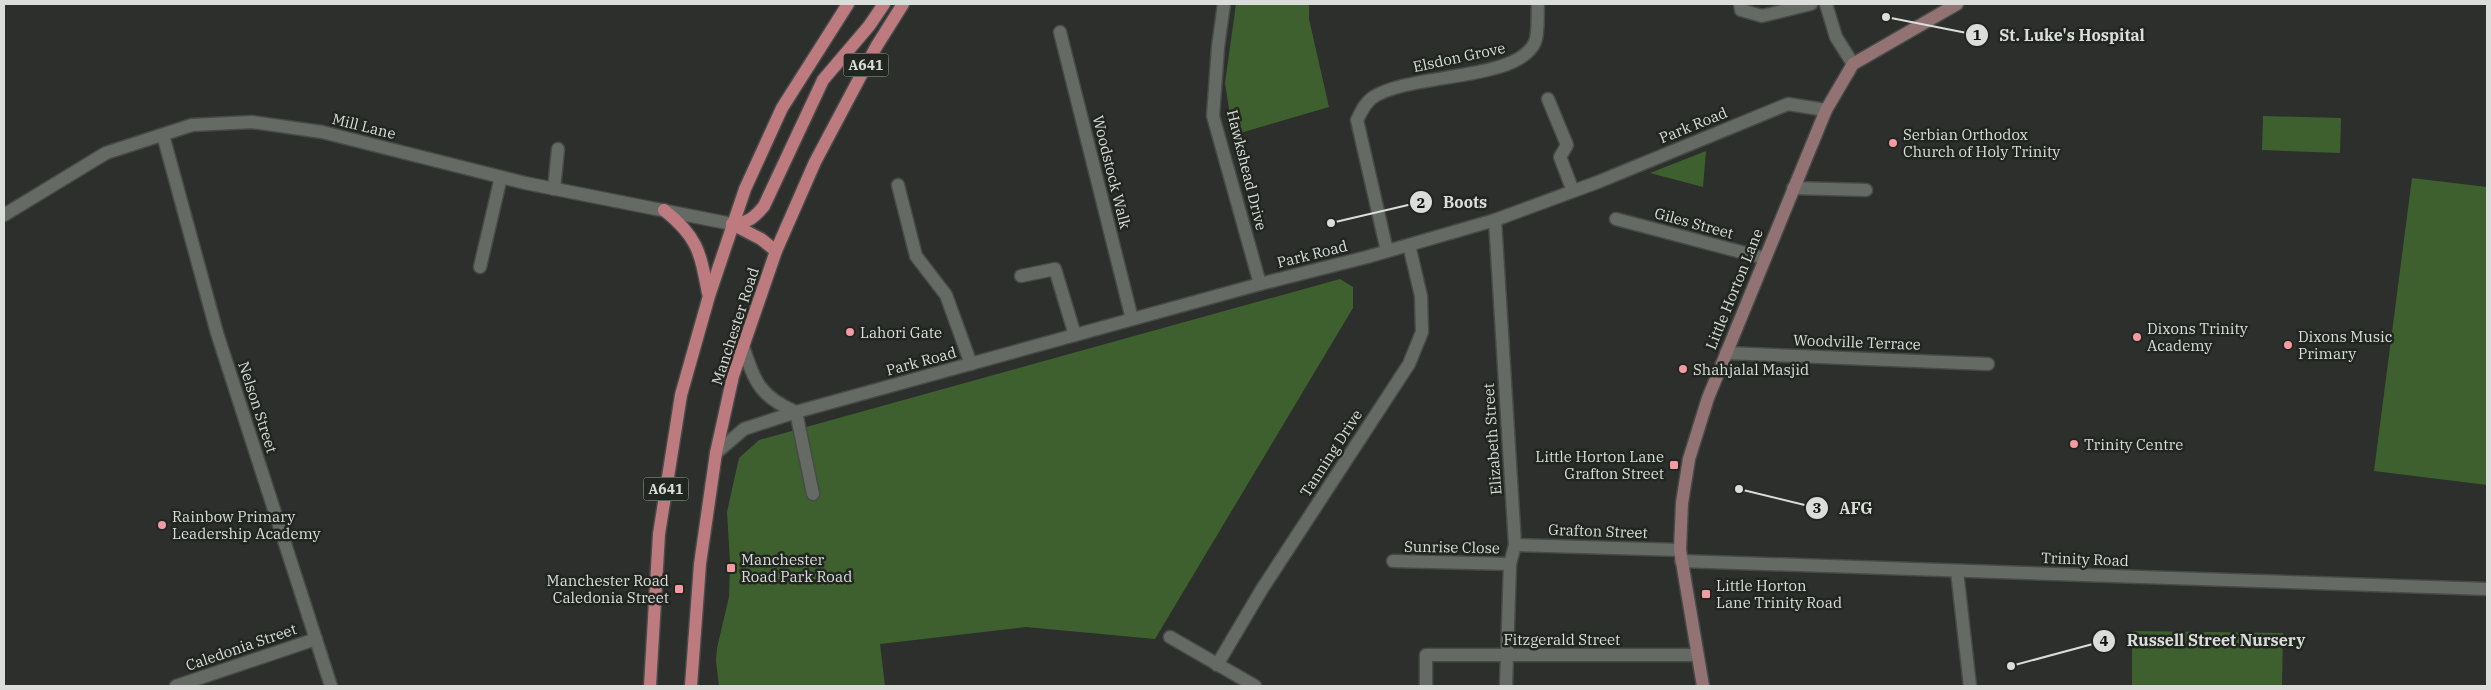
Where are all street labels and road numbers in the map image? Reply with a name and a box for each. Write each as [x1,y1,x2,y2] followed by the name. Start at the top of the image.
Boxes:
[1411,38,1507,76] street label: Elsdon Grove
[844,54,888,76] road number: A641
[1656,103,1730,147] street label: Park Road
[1223,108,1271,232] street label: Hawkshead Drive
[330,109,398,143] street label: Mill Lane
[1089,113,1135,231] street label: Woodstock Walk
[1652,203,1736,243] street label: Giles Street
[1701,226,1767,352] street label: Little Horton Lane
[1275,236,1349,272] street label: Park Road
[707,265,763,387] street label: Manchester Road
[1793,330,1921,354] street label: Woodville Terrace
[884,343,958,379] street label: Park Road
[234,359,282,455] street label: Nelson Street
[1479,383,1505,495] street label: Elizabeth Street
[1296,406,1366,500] street label: Tanning Drive
[644,478,688,500] road number: A641
[1548,520,1648,542] street label: Grafton Street
[1404,537,1500,557] street label: Sunrise Close
[2041,548,2129,570] street label: Trinity Road
[183,619,299,675] street label: Caledonia Street
[1504,630,1620,649] street label: Fitzgerald Street

